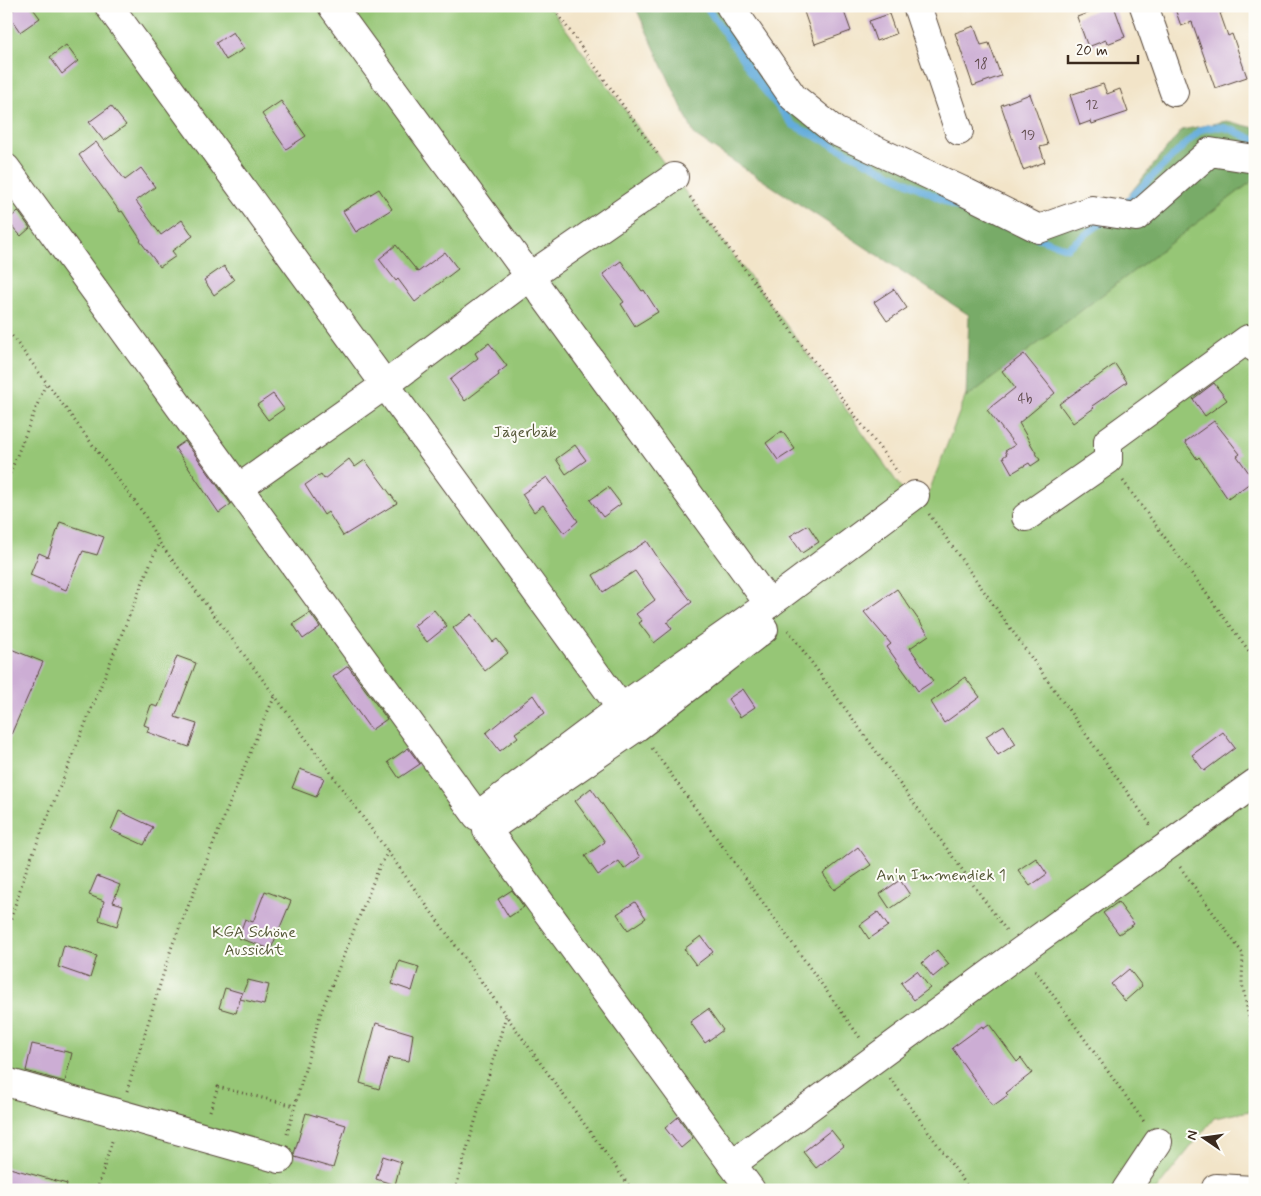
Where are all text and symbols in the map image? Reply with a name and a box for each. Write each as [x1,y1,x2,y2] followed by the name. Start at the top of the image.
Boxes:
[1068,32,1138,64] scale bar
[1076,41,1108,61] text: 20 m
[974,55,988,73] house number: 18
[1085,96,1099,114] house number: 12
[1021,126,1035,144] house number: 19
[1017,390,1033,408] house number: 4b
[493,422,557,443] park label: Jägerbäk
[876,865,1006,886] park label: An'n Immendiek 1
[212,922,296,961] park label: KGA Schöne Aussicht
[1178,1114,1228,1164] north arrow
[1182,1129,1202,1142] text: N

